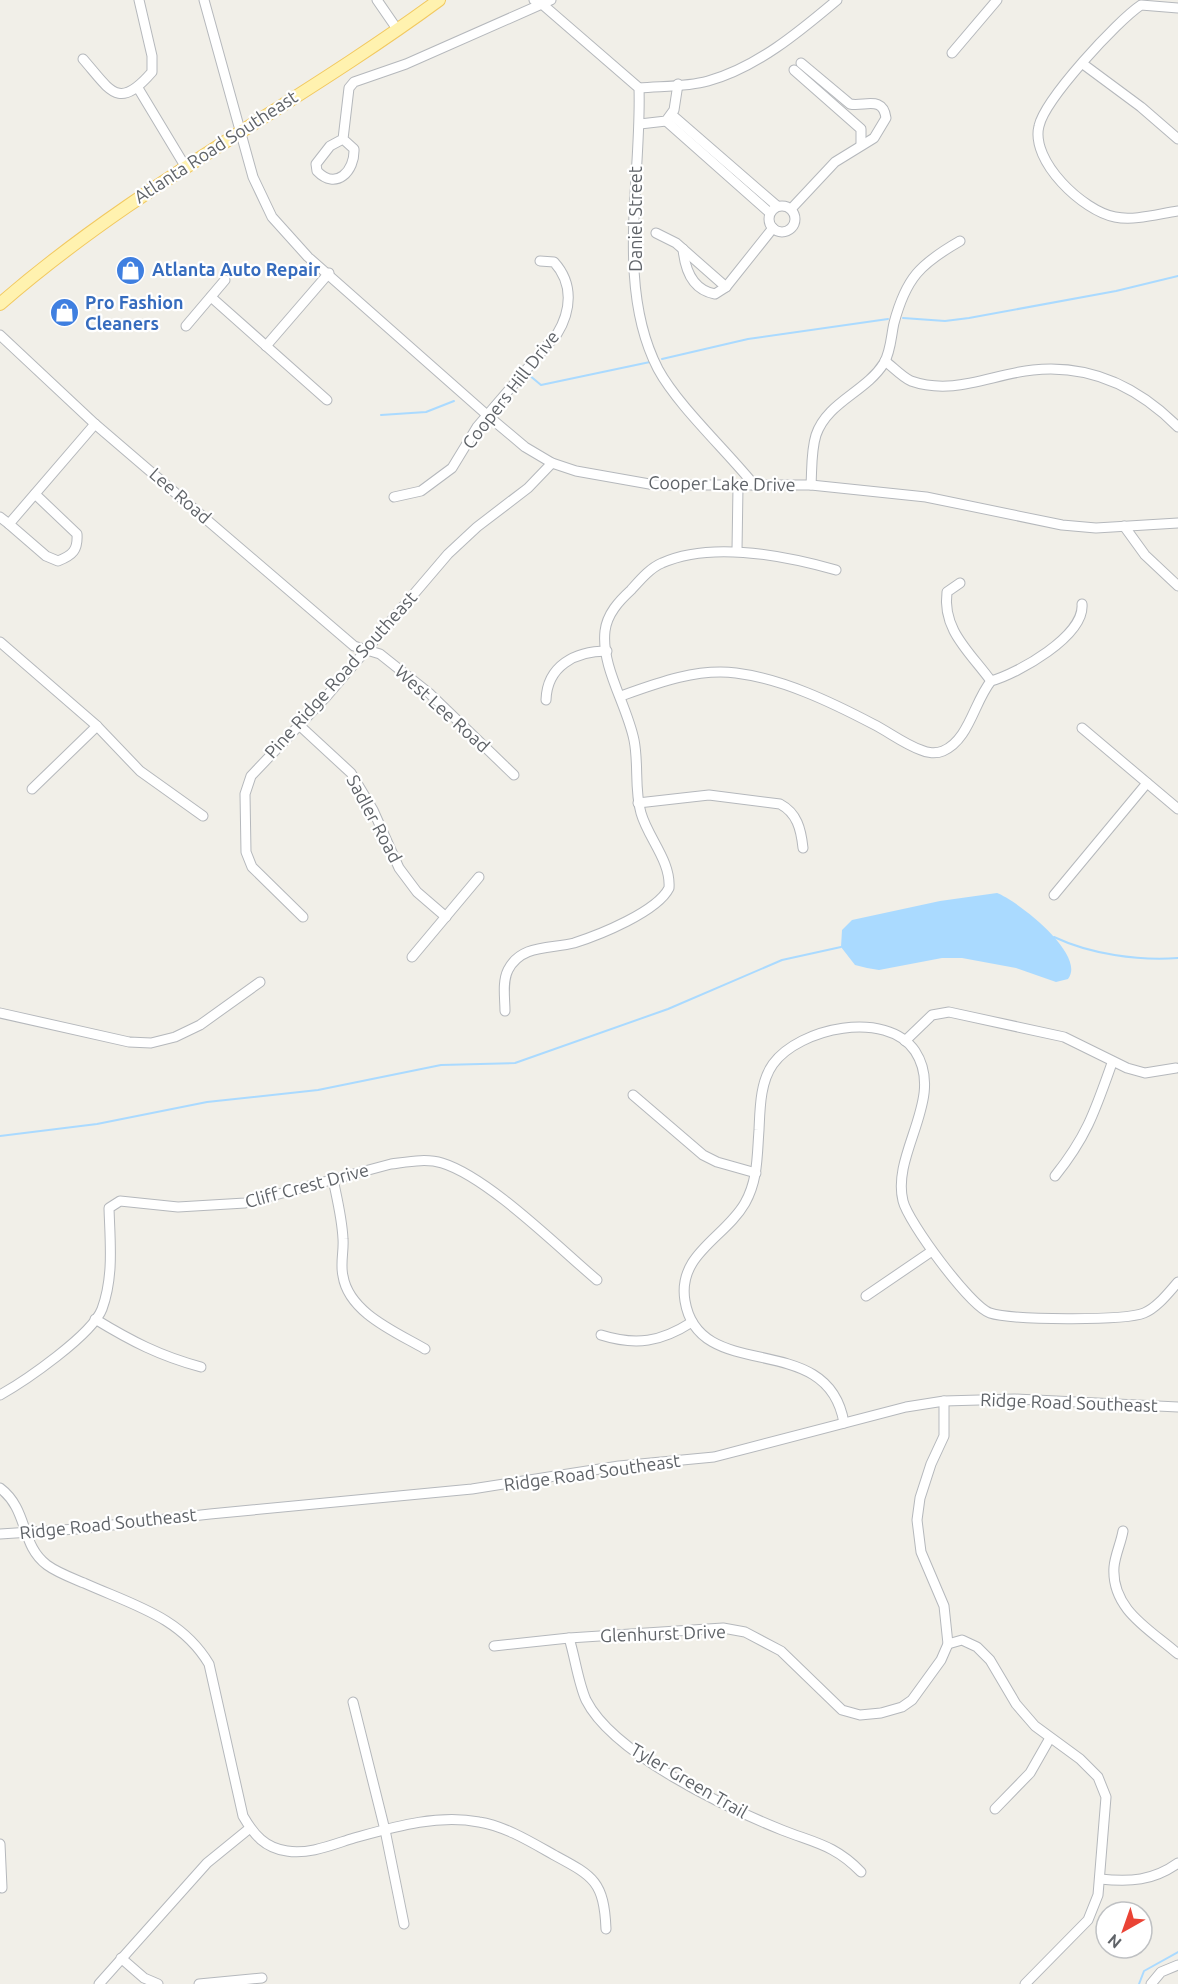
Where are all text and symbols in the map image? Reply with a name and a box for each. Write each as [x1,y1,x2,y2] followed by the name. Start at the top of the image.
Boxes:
[130,86,301,206] street label: Atlanta Road Southeast
[625,166,645,272] street label: Daniel Street
[115,254,147,286] shop icon: Atlanta Auto Repair
[152,259,321,279] place label: Atlanta Auto Repair
[85,292,184,333] place label: Pro Fashion Cleaners
[48,297,80,329] shop icon: Pro Fashion Cleaners
[458,326,563,452] street label: Coopers Hill Drive
[146,463,215,527] street label: Lee Road
[648,472,796,494] street label: Cooper Lake Drive
[260,587,420,762] street label: Pine Ridge Road Southeast
[391,661,494,756] street label: West Lee Road
[343,771,406,866] street label: Sadler Road
[243,1159,371,1211] street label: Cliff Crest Drive
[980,1389,1158,1415] street label: Ridge Road Southeast
[502,1450,681,1494] street label: Ridge Road Southeast
[18,1504,197,1542] street label: Ridge Road Southeast
[600,1621,726,1645] street label: Glenhurst Drive
[628,1739,752,1822] street label: Tyler Green Trail
[1094,1900,1154,1960] north arrow
[1104,1931,1125,1952] text: N

